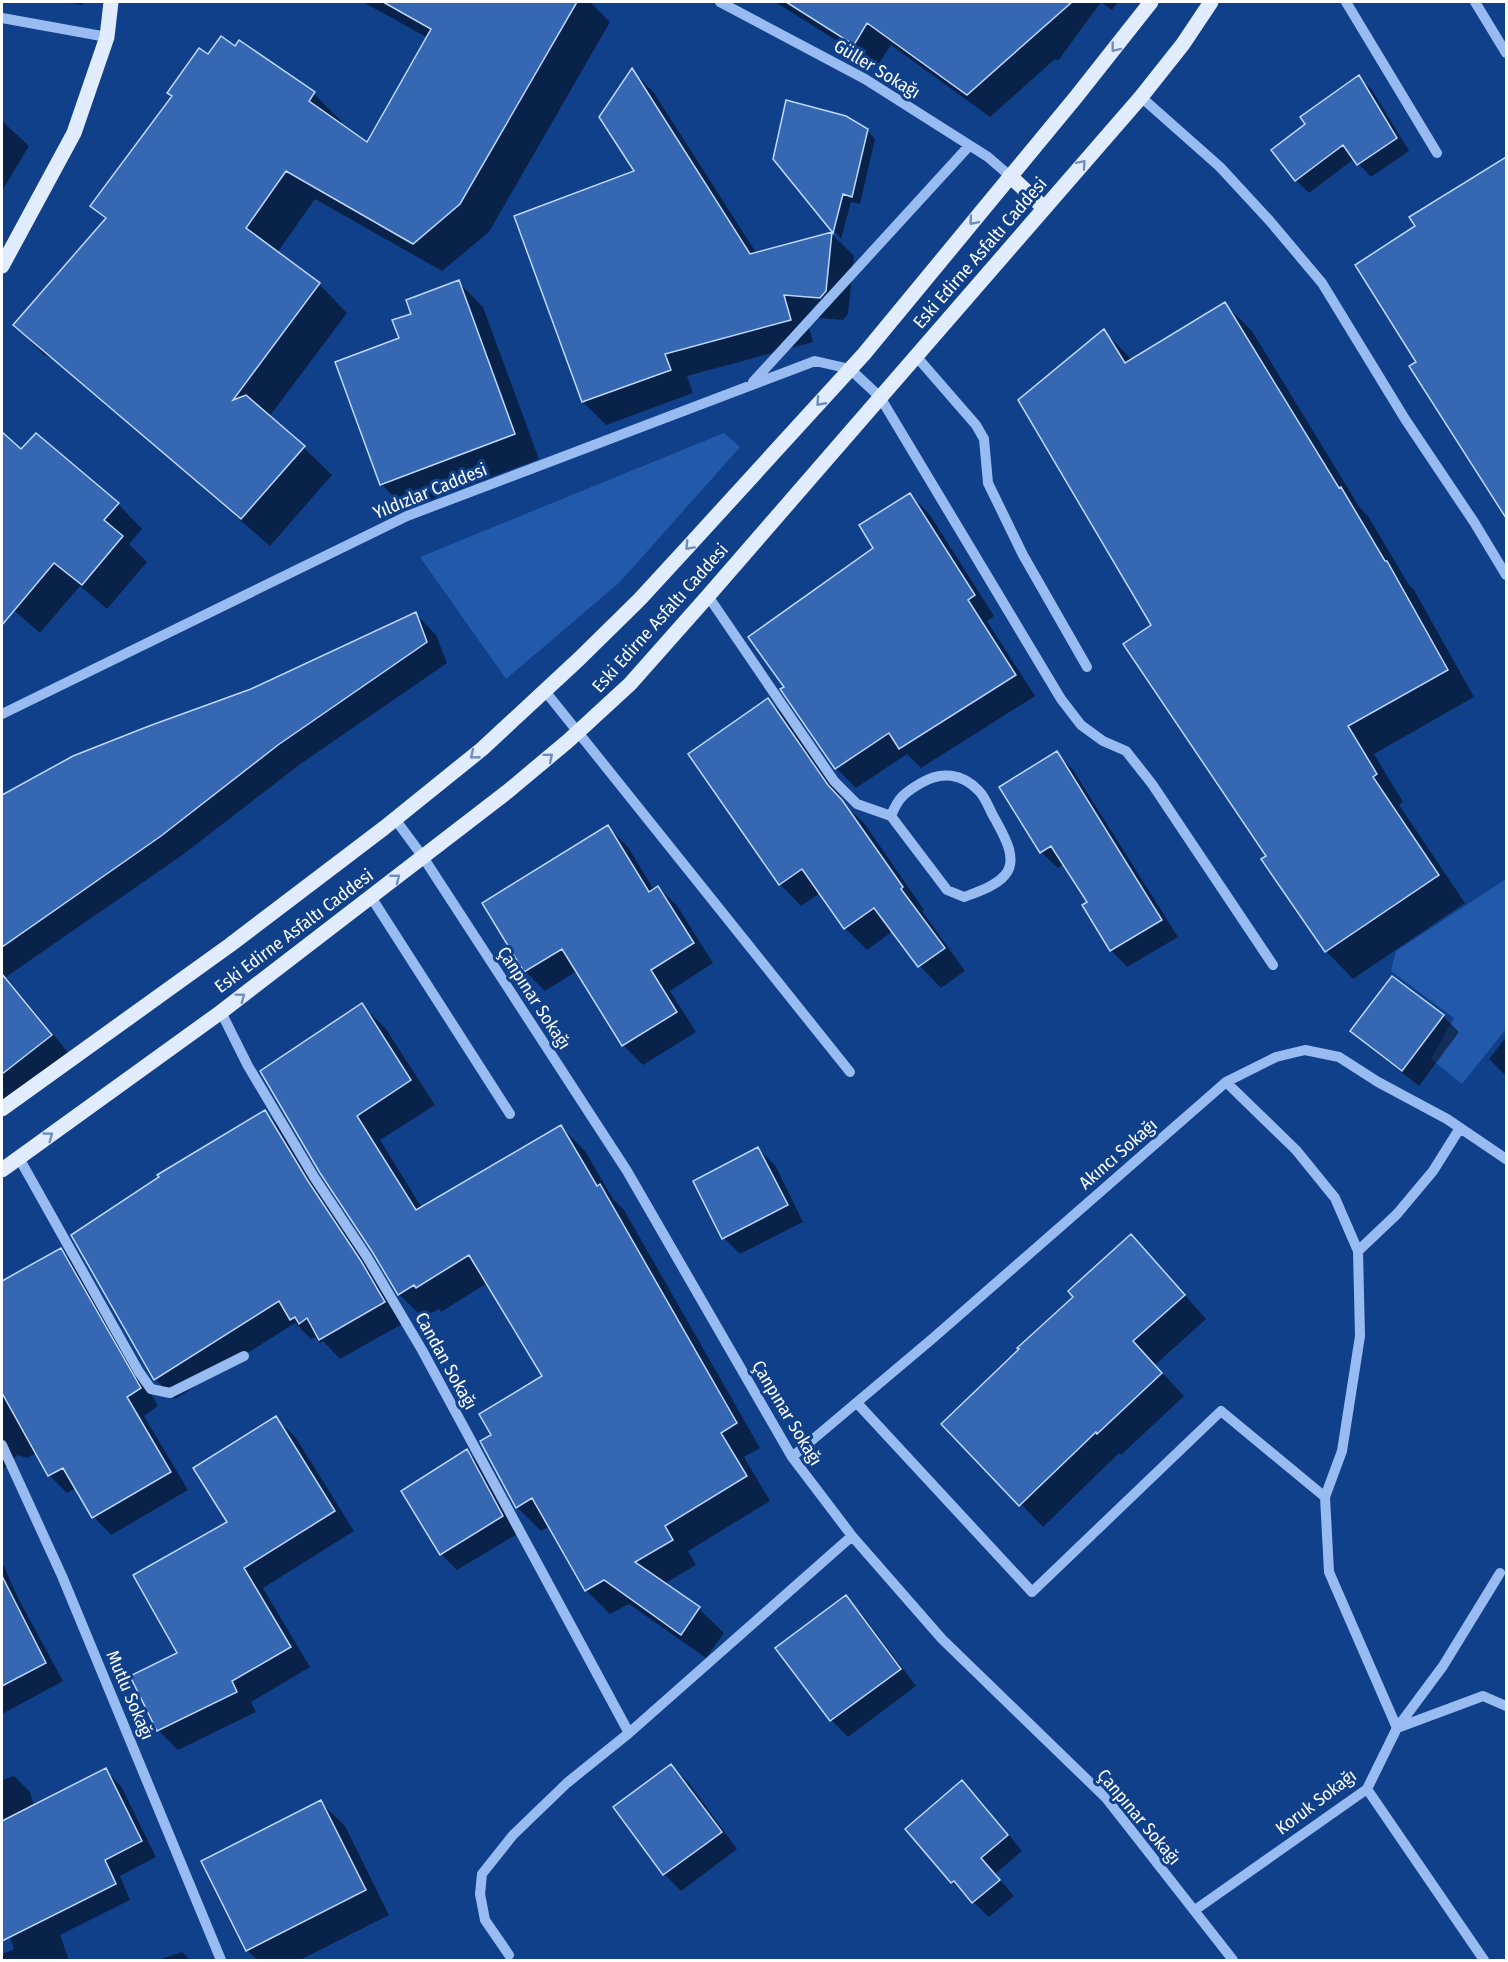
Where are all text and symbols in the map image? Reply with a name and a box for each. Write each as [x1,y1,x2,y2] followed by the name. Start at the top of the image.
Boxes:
[830,35,924,103] street label: Güller Sokağı
[1112,41,1123,52] one-way arrow
[1075,160,1086,171] one-way arrow
[908,173,1052,333] street label: Eski Edirne Asfaltı Caddesi
[969,214,980,225] one-way arrow
[816,395,827,406] one-way arrow
[370,458,490,524] street label: Yıldızlar Caddesi
[587,539,733,697] street label: Eski Edirne Asfaltı Caddesi
[685,540,696,550] one-way arrow
[470,748,481,759] one-way arrow
[542,754,553,765] one-way arrow
[210,864,378,998] street label: Eski Edirne Asfaltı Caddesi
[389,875,400,886] one-way arrow
[493,942,575,1054] street label: Çanpınar Sokağı
[234,993,245,1004] one-way arrow
[1074,1114,1162,1194] street label: Akıncı Sokağı
[43,1132,54,1143] one-way arrow
[410,1309,482,1413] street label: Candan Sokağı
[747,1357,827,1469] street label: Çanpınar Sokağı
[101,1647,159,1743] street label: Mutlu Sokağı
[1093,1765,1185,1869] street label: Çanpınar Sokağı
[1271,1765,1361,1839] street label: Koruk Sokağı

